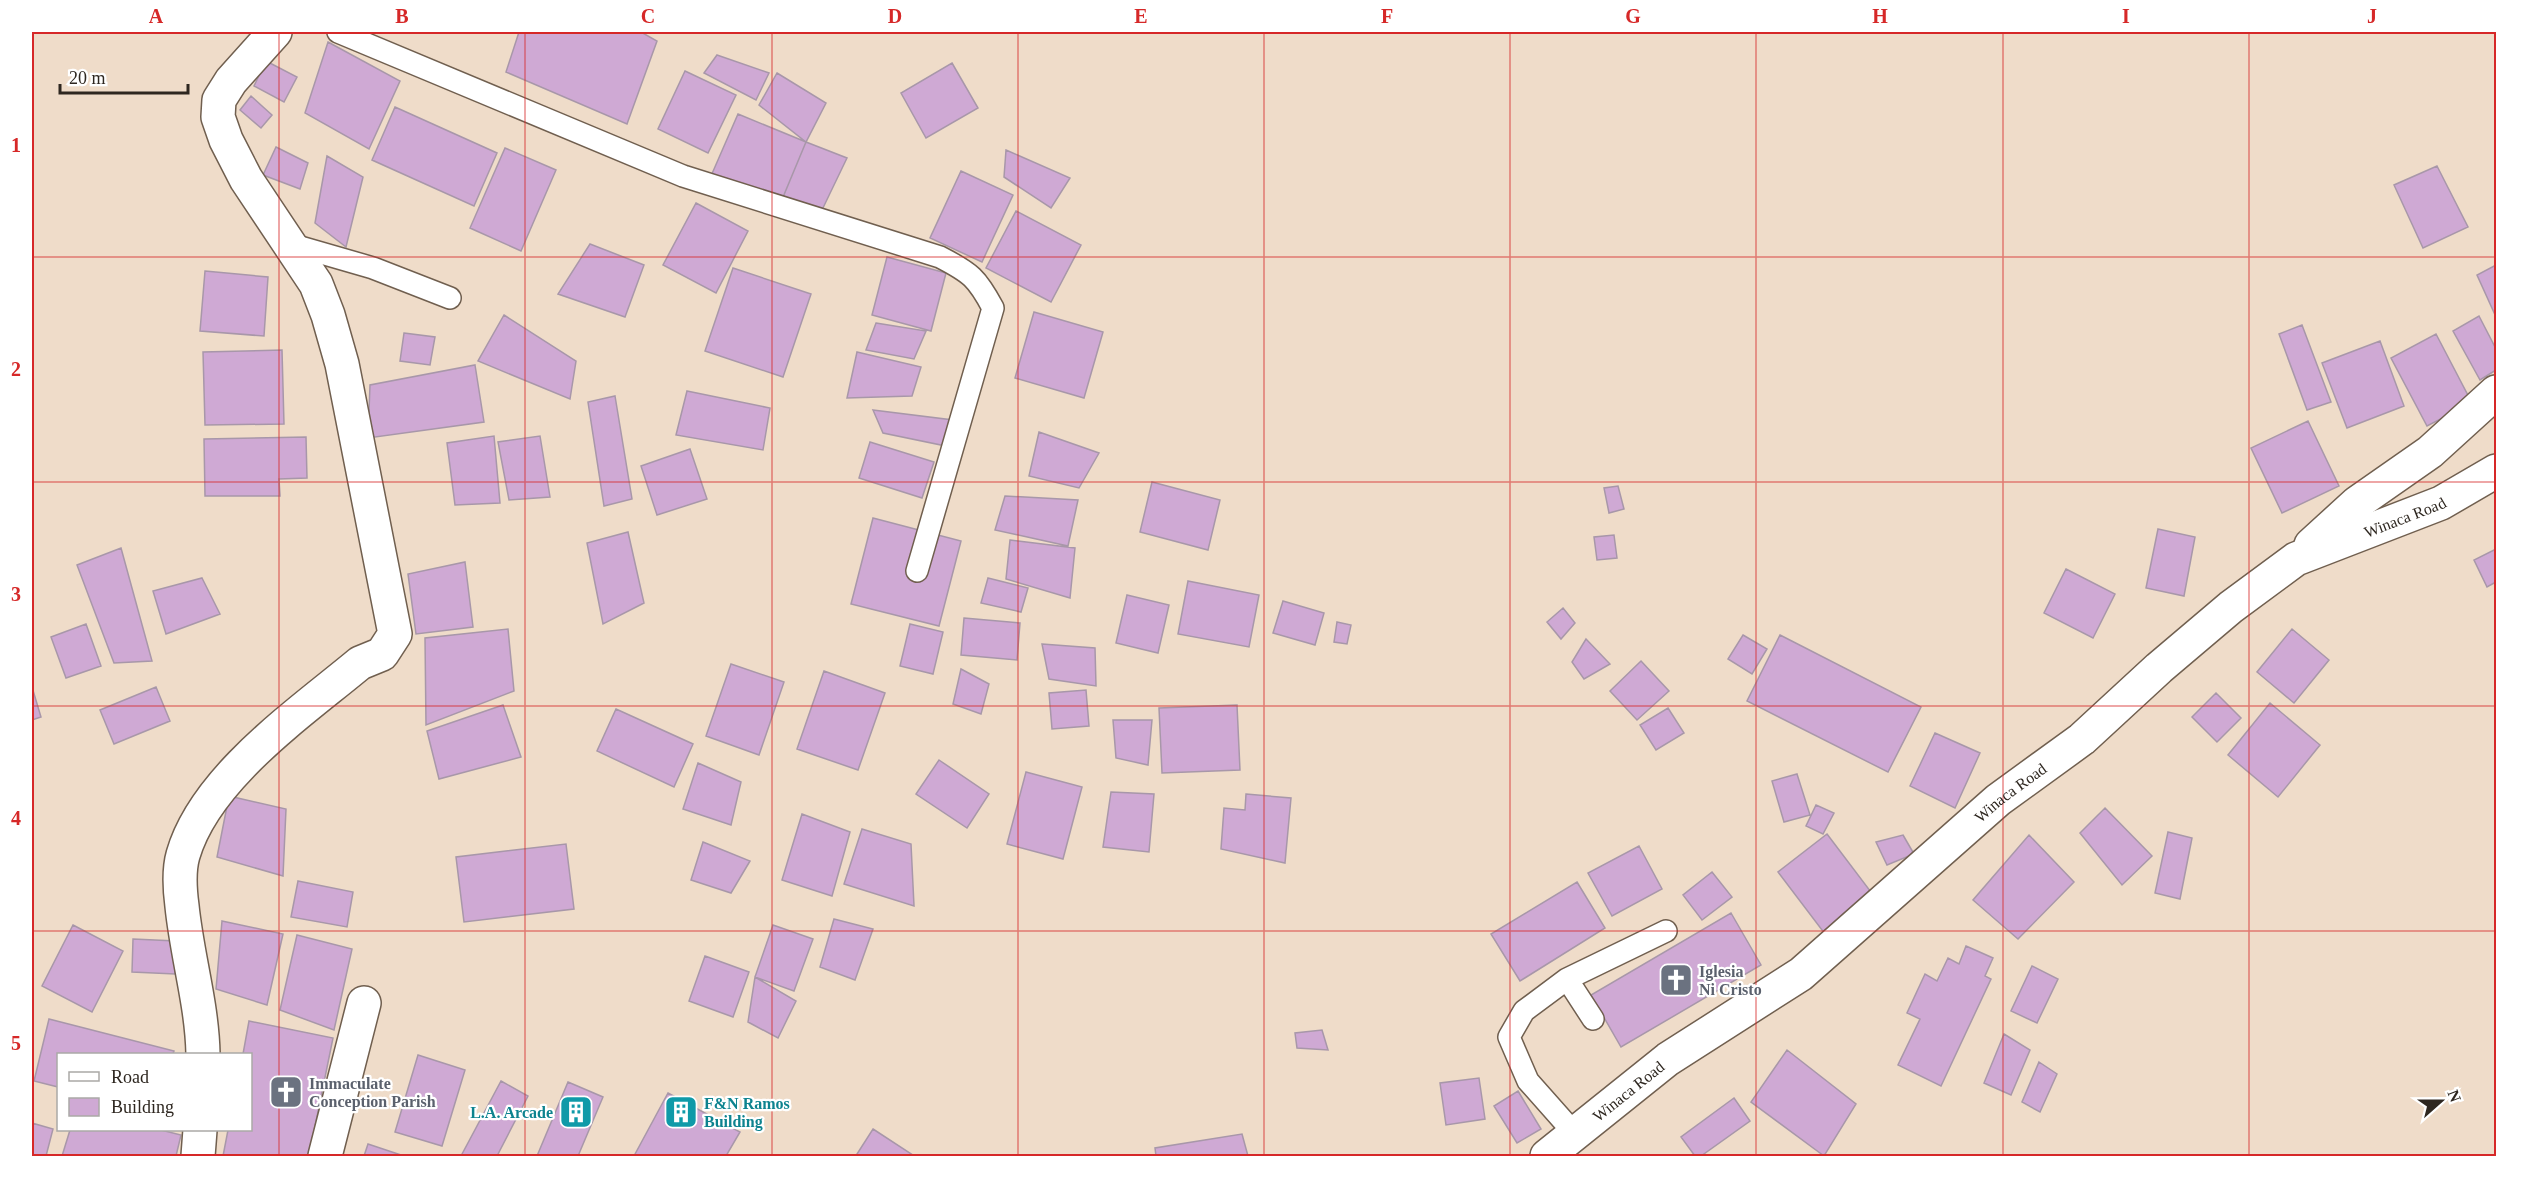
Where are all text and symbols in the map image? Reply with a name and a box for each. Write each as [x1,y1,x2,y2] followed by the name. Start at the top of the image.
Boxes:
[149,5,164,27] text: A
[395,5,409,27] text: B
[641,5,655,27] text: C
[888,5,902,27] text: D
[1134,5,1148,27] text: E
[1381,5,1393,27] text: F
[1625,5,1641,27] text: G
[1872,5,1888,27] text: H
[2122,5,2130,27] text: I
[2367,5,2377,27] text: J
[60,57,188,95] scale bar
[69,68,106,88] text: 20 m
[11,134,21,156] text: 1
[11,358,21,380] text: 2
[2362,494,2449,540] street label: Winaca Road
[11,583,21,605] text: 3
[1971,759,2049,825] street label: Winaca Road
[11,807,21,829] text: 4
[1658,962,1694,998] church icon: Iglesia Ni Cristo
[1699,963,1762,998] place label: Iglesia Ni Cristo
[11,1032,21,1054] text: 5
[57,1053,252,1131] legend
[1589,1057,1667,1124] street label: Winaca Road
[111,1067,149,1087] text: Road
[2411,1071,2471,1131] north arrow
[268,1074,304,1110] church icon: Immaculate Conception Parish
[309,1075,436,1111] place label: Immaculate Conception Parish
[2445,1087,2465,1105] text: N
[558,1094,594,1130] building icon: L.A. Arcade
[663,1094,699,1130] building icon: F&N Ramos Building
[704,1095,790,1131] place label: F&N Ramos Building
[111,1097,174,1117] text: Building
[470,1104,553,1121] place label: L.A. Arcade

